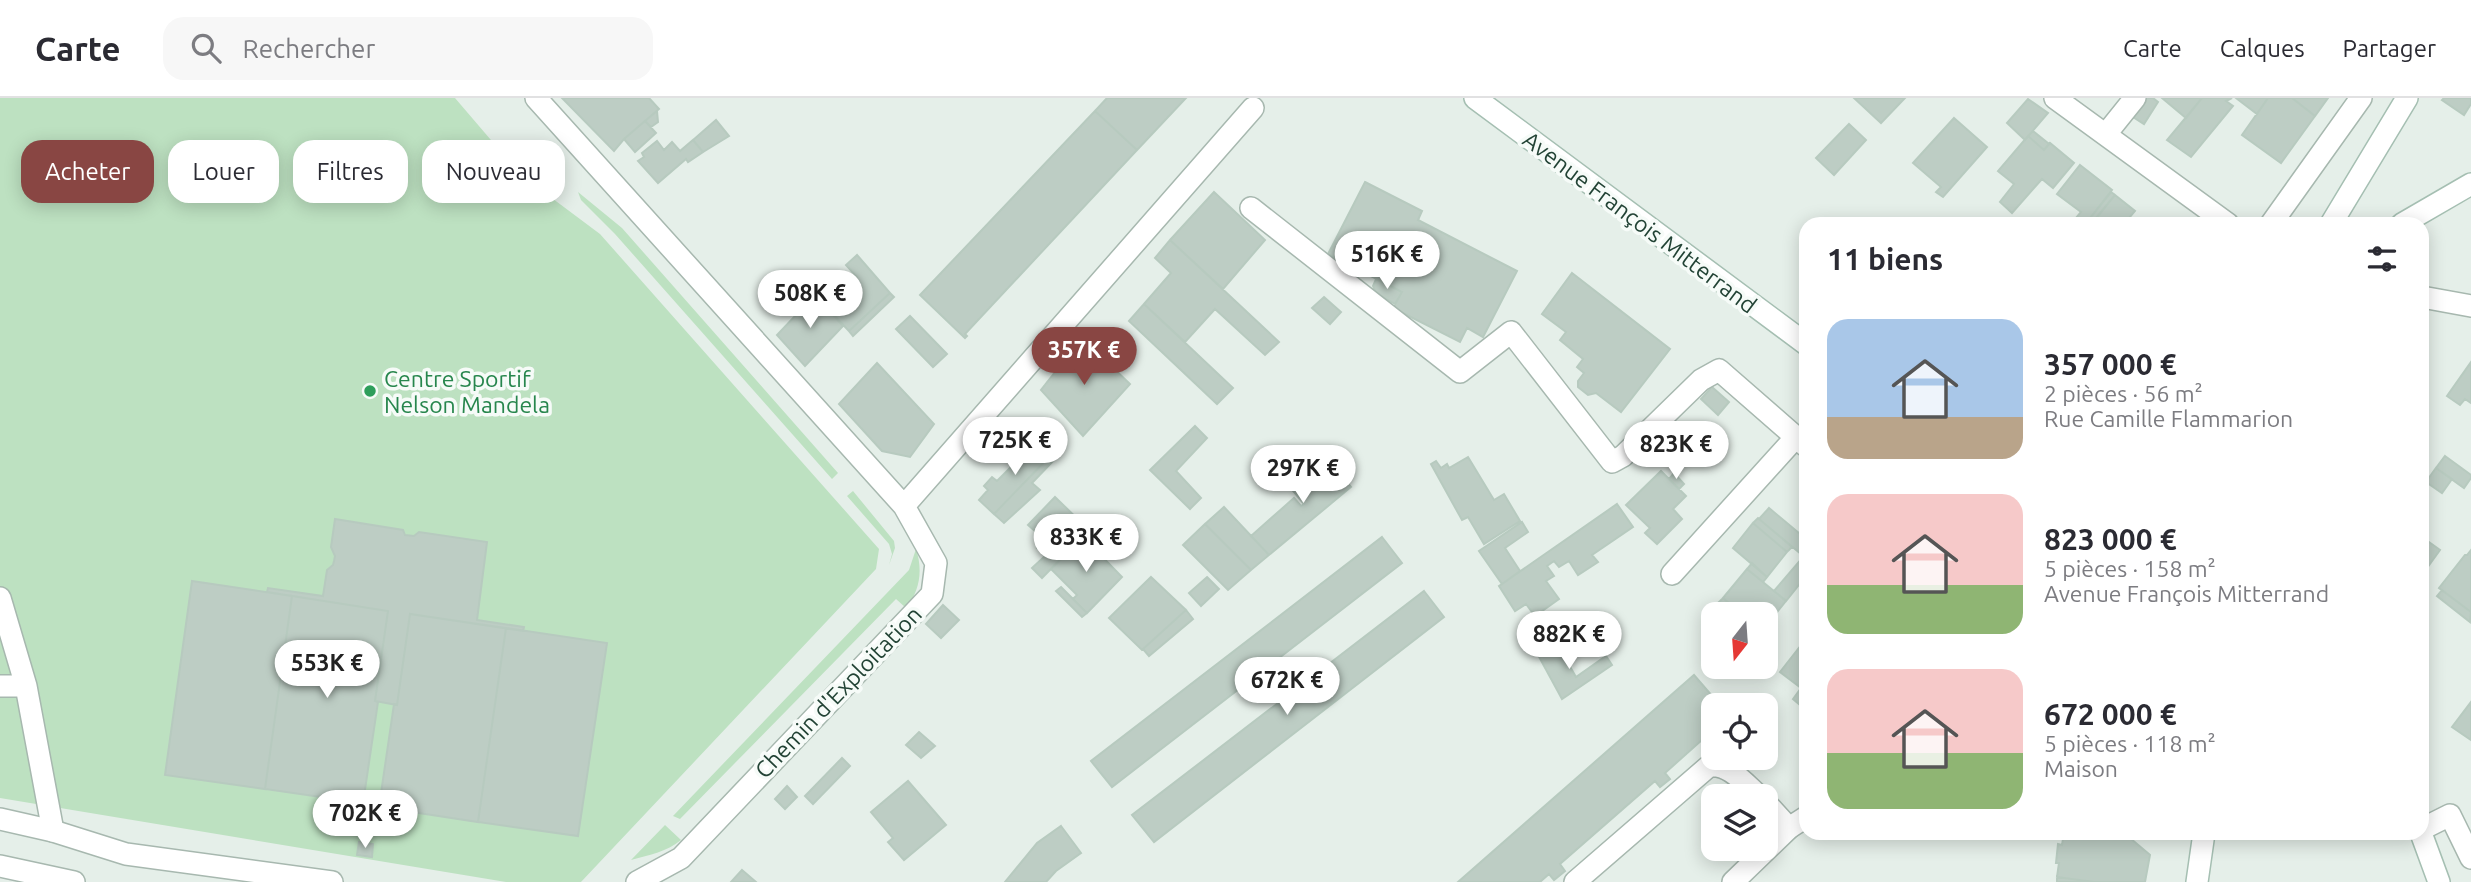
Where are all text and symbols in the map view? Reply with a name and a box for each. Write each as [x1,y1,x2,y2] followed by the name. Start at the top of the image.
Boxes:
[163,17,653,80] search box
[187,29,225,67] icon: search
[35,30,121,67] text: Carte
[243,34,375,63] text: Rechercher
[2123,35,2182,62] text: Carte
[2220,35,2305,62] text: Calques
[2343,35,2436,62] text: Partager
[1519,126,1761,318] street label: Avenue François Mitterrand
[21,140,154,203] chip: Acheter
[168,140,279,203] chip: Louer
[293,140,408,203] chip: Filtres
[422,140,565,203] chip: Nouveau
[1330,232,1444,291] pin: 516K €
[2363,240,2401,278] icon: filters
[1351,241,1423,266] text: 516K €
[1827,242,1943,276] text: 11 biens
[753,271,867,330] pin: 508K €
[774,280,846,305] text: 508K €
[1027,328,1141,387] pin: 357K €
[1048,337,1120,362] text: 357K €
[1883,347,1967,431] icon: home
[2044,347,2177,381] text: 357 000 €
[384,366,550,417] place label: Centre Sportif Nelson Mandela
[2044,381,2203,406] text: 2 pièces · 56 m²
[362,383,378,399] marker: Centre Sportif Nelson Mandela
[2044,406,2293,431] text: Rue Camille Flammarion
[958,418,1072,477] pin: 725K €
[1619,422,1733,481] pin: 823K €
[979,427,1051,452] text: 725K €
[1640,431,1712,456] text: 823K €
[1246,446,1360,505] pin: 297K €
[1267,455,1339,480] text: 297K €
[1029,514,1143,574] pin: 833K €
[1883,522,1967,606] icon: home
[2044,522,2177,556] text: 823 000 €
[1050,524,1122,549] text: 833K €
[2044,556,2216,581] text: 5 pièces · 158 m²
[2044,581,2329,606] text: Avenue François Mitterrand
[750,601,926,783] street label: Chemin d'Exploitation
[1701,602,1778,679] north arrow
[1701,602,1778,861] map controls
[1512,612,1626,671] pin: 882K €
[1533,621,1605,646] text: 882K €
[270,640,384,700] pin: 553K €
[291,650,363,675] text: 553K €
[1230,658,1344,717] pin: 672K €
[1251,667,1323,692] text: 672K €
[1701,693,1778,770] button: locate
[1883,697,1967,781] icon: home
[2044,697,2177,731] text: 672 000 €
[2044,731,2216,756] text: 5 pièces · 118 m²
[2044,756,2118,781] text: Maison
[1701,784,1778,861] button: layers
[308,790,422,850] pin: 702K €
[329,800,401,825] text: 702K €

